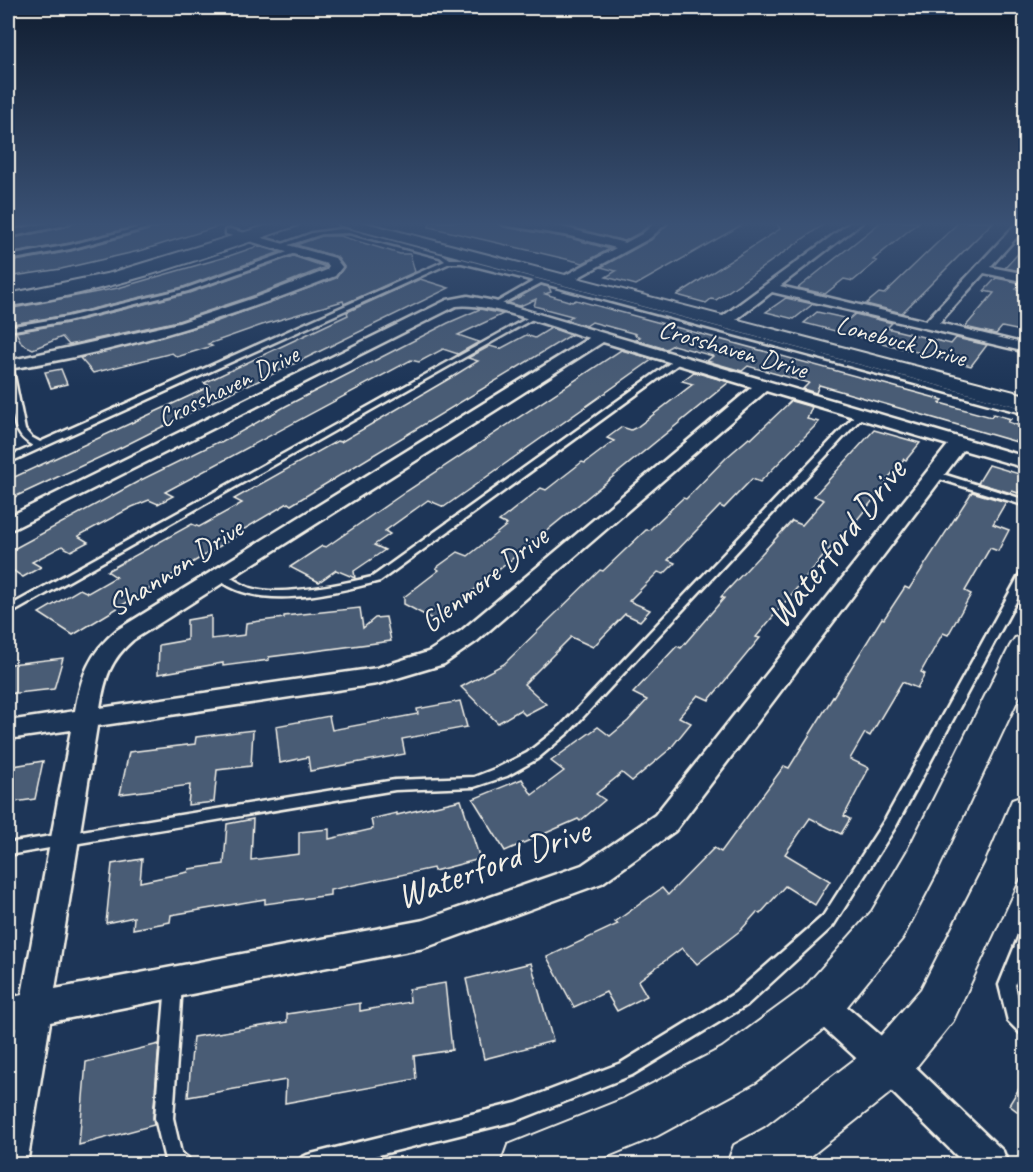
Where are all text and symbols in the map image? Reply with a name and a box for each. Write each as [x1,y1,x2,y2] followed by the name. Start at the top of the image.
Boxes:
[832,308,971,375] street label: Lonebuck Drive
[655,312,812,386] street label: Crosshaven Drive
[152,337,305,434] street label: Crosshaven Drive
[756,448,918,637] street label: Waterford Drive
[100,508,252,625] street label: Shannon Drive
[412,516,557,641] street label: Glenmore Drive
[390,806,598,919] street label: Waterford Drive

